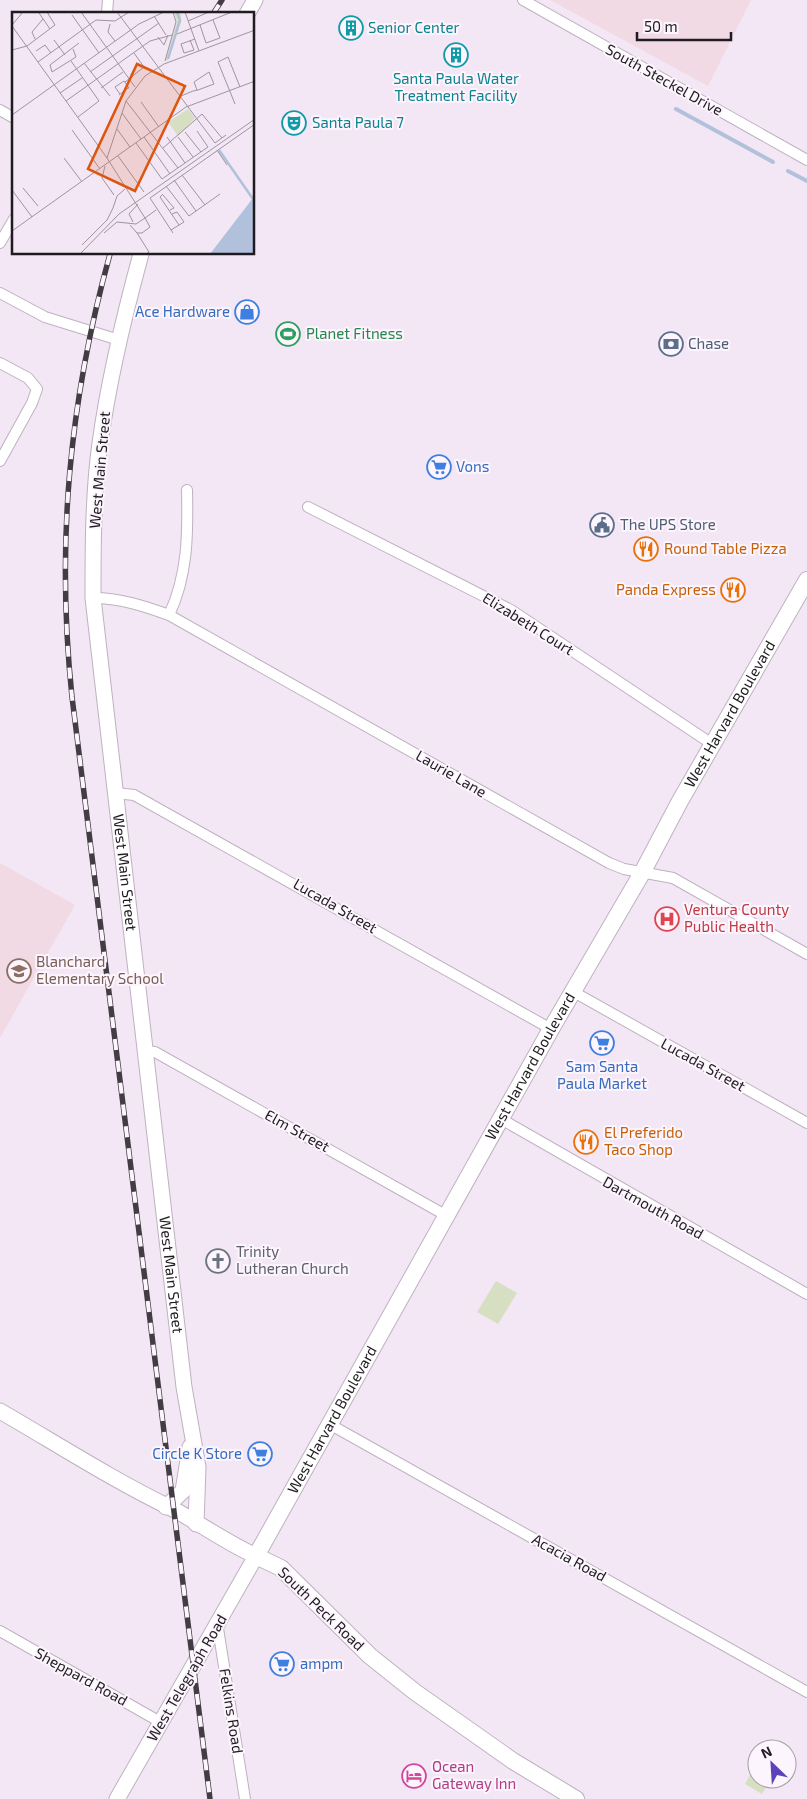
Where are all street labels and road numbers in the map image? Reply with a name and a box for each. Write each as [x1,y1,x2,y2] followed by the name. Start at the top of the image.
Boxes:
[603,39,726,119] street label: South Steckel Drive
[85,410,113,529] street label: West Main Street
[480,588,578,659] street label: Elizabeth Court
[680,637,778,790] street label: West Harvard Boulevard
[413,746,490,801] street label: Laurie Lane
[110,813,141,932] street label: West Main Street
[290,874,381,936] street label: Lucada Street
[481,989,578,1143] street label: West Harvard Boulevard
[658,1034,749,1095] street label: Lucada Street
[262,1105,333,1155] street label: Elm Street
[600,1172,707,1242] street label: Dartmouth Road
[156,1215,188,1334] street label: West Main Street
[283,1342,380,1496] street label: West Harvard Boulevard
[529,1529,610,1585] street label: Acacia Road
[275,1563,369,1654] street label: South Peck Road
[142,1611,230,1744] street label: West Telegraph Road
[32,1643,131,1709] street label: Sheppard Road
[216,1667,248,1755] street label: Felkins Road

